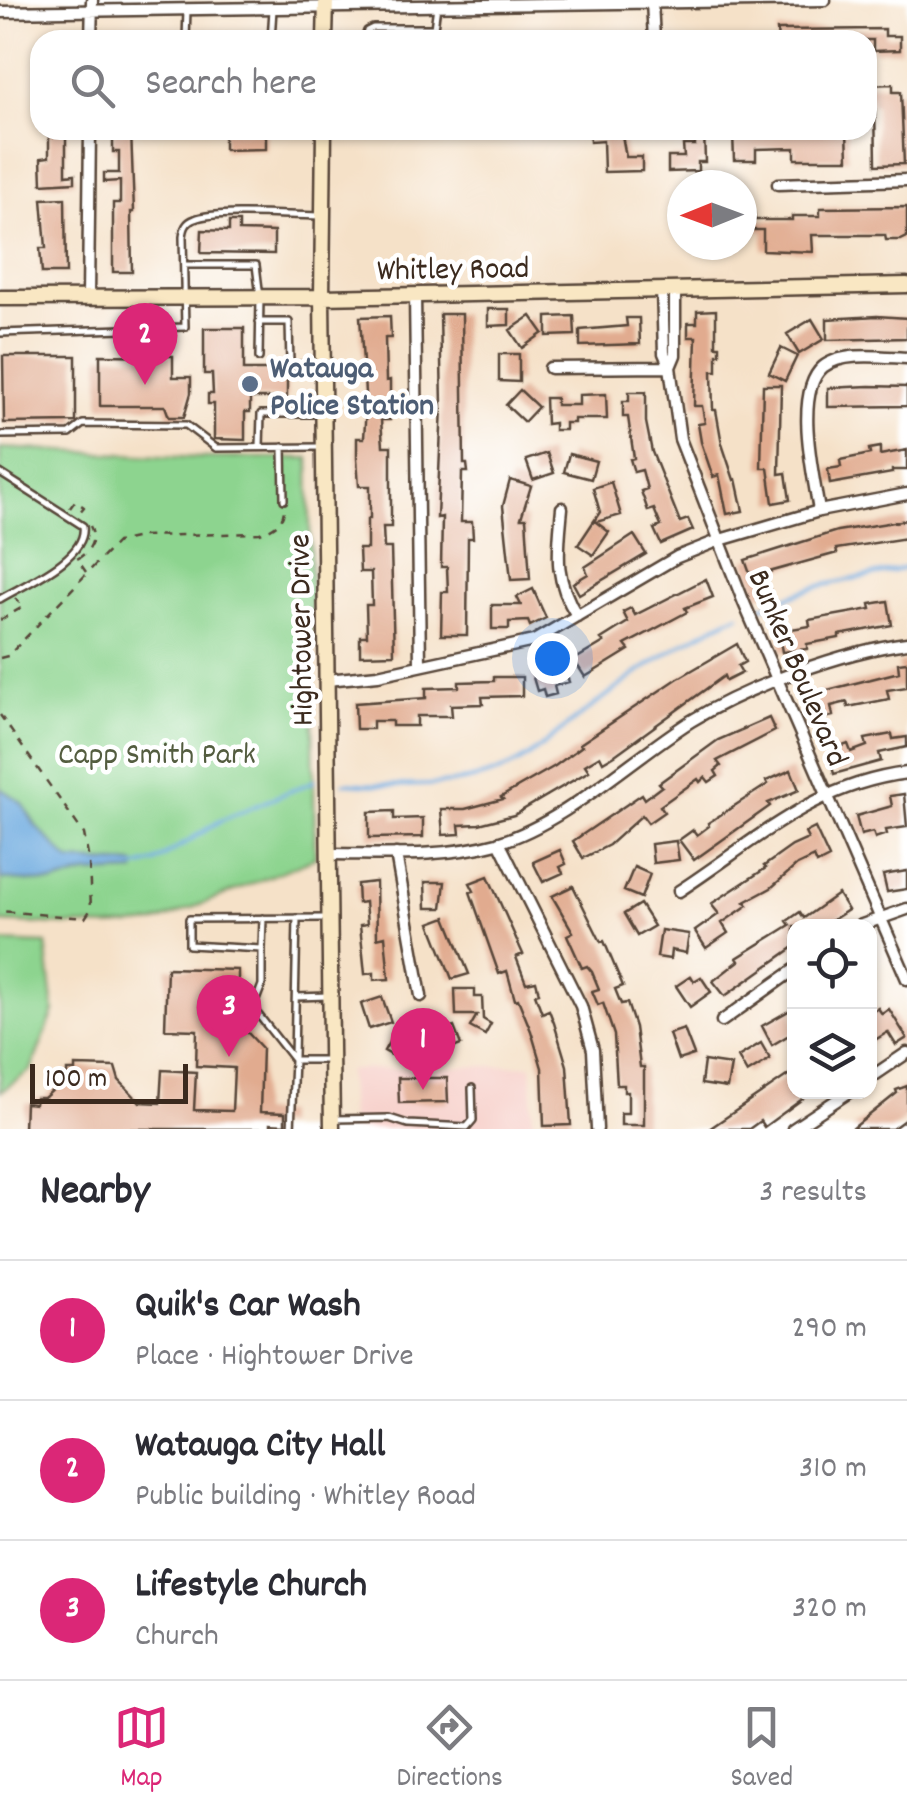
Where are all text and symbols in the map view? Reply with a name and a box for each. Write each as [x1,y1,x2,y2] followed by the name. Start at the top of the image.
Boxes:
[30,30,877,140] search box
[65,58,120,113] icon: search
[145,58,317,113] text: Search here
[667,170,757,260] north arrow
[376,248,530,296] street label: Whitley Road
[112,302,178,385] pin: 2
[270,348,434,431] place label: Watauga Police Station
[239,373,261,395] marker: Watauga Police Station
[279,533,329,727] street label: Hightower Drive
[733,563,858,775] street label: Bunker Boulevard
[527,633,578,684] your location
[58,734,256,780] park label: Capp Smith Park
[787,919,877,1099] map controls
[787,919,877,1009] button: locate
[196,974,262,1057] pin: 3
[390,1008,456,1090] pin: 1
[787,1009,877,1099] button: layers
[30,1059,188,1104] scale bar
[45,1061,107,1101] text: 100 m
[40,1164,150,1224] text: Nearby
[759,1171,867,1217] text: 3 results
[135,1280,361,1335] text: Quik's Car Wash
[69,1307,76,1353] text: 1
[792,1307,867,1353] text: 290 m
[135,1335,414,1381] text: Place · Hightower Drive
[135,1420,385,1475] text: Watauga City Hall
[66,1447,79,1493] text: 2
[799,1447,867,1493] text: 310 m
[135,1475,476,1521] text: Public building · Whitley Road
[135,1560,367,1615] text: Lifestyle Church
[65,1587,80,1633] text: 3
[792,1587,867,1633] text: 320 m
[135,1615,219,1661] text: Church
[114,1700,169,1800] tab: Map
[397,1700,503,1800] tab: Directions
[731,1700,793,1800] tab: Saved

